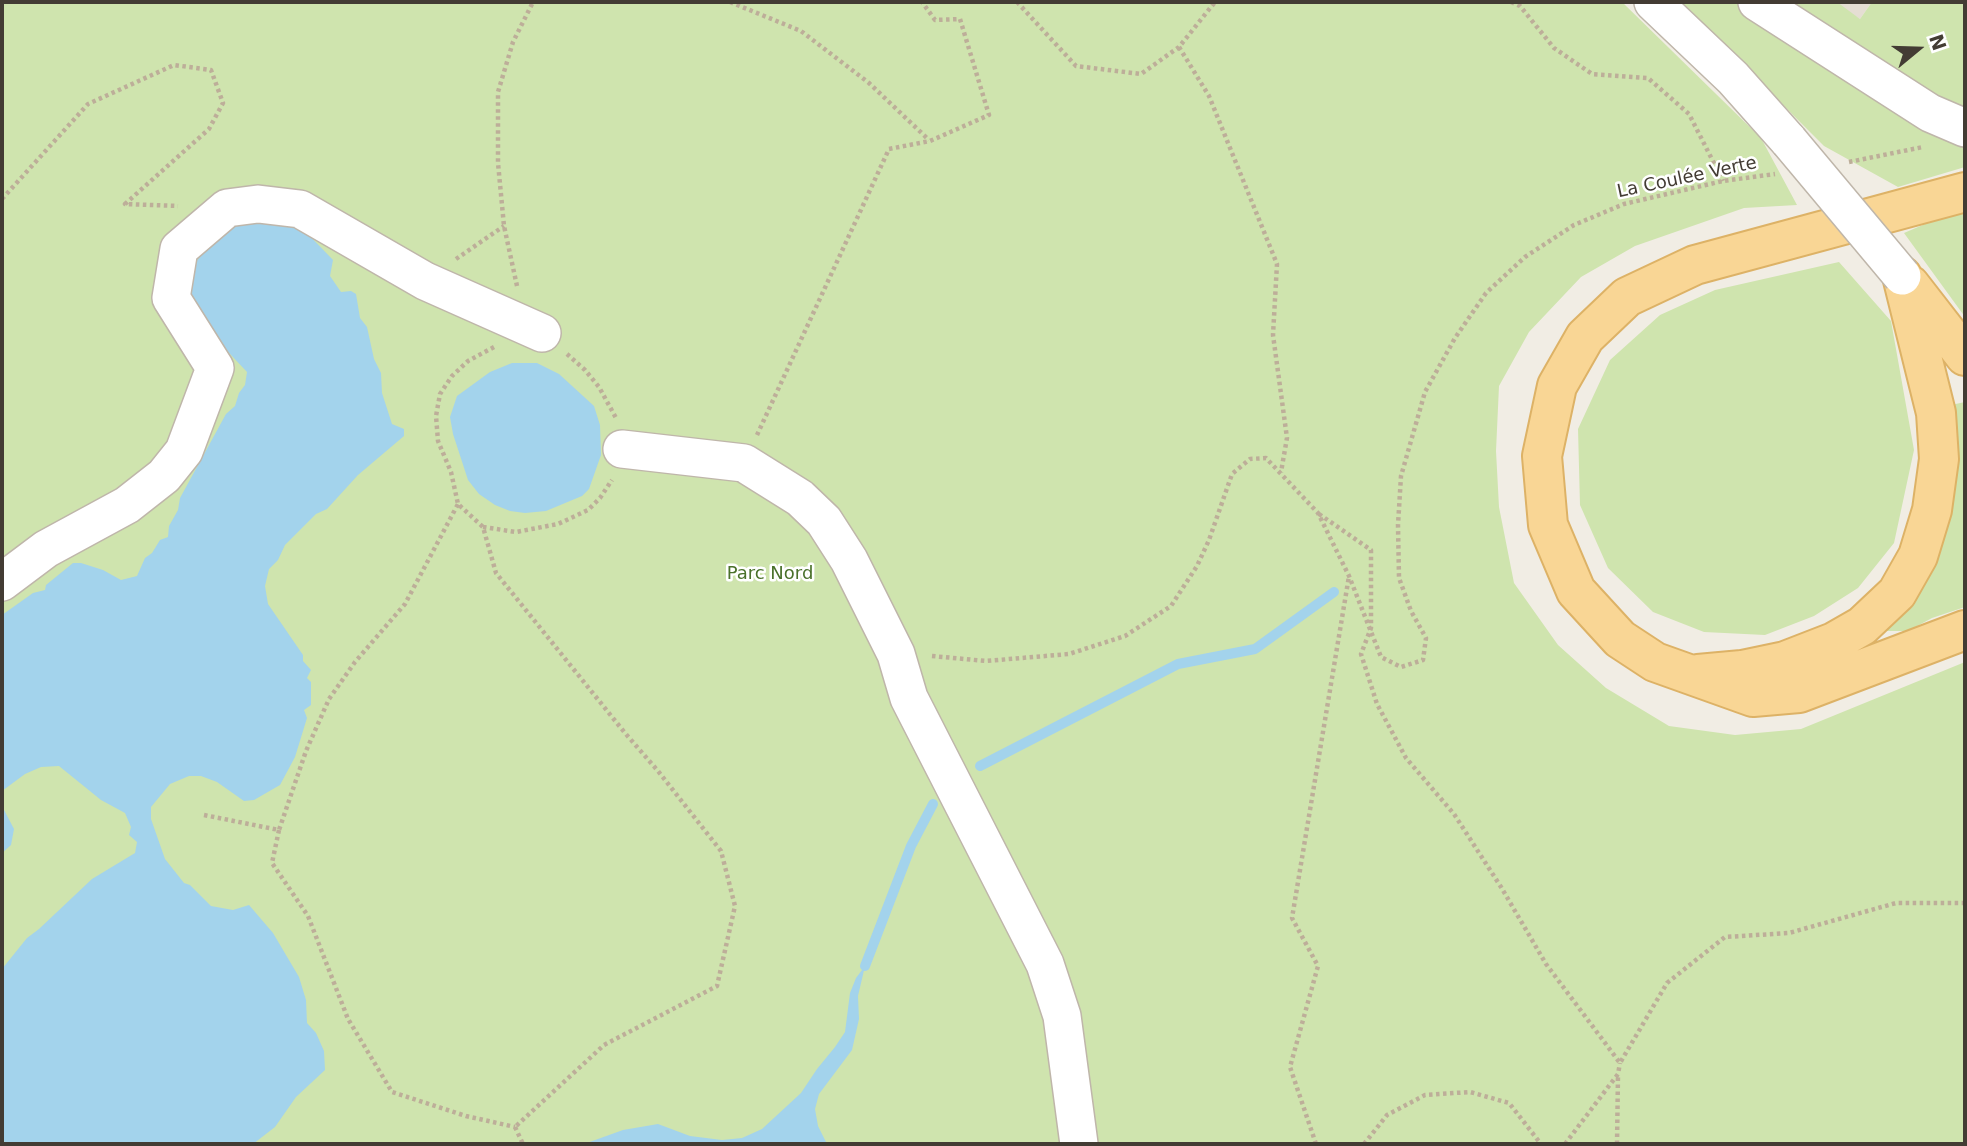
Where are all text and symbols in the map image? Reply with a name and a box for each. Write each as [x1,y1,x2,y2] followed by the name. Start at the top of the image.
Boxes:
[1883,14,1953,84] north arrow
[1925,31,1951,53] text: N
[1615,153,1759,203] street label: La Coulée Verte
[727,563,813,585] park label: Parc Nord

